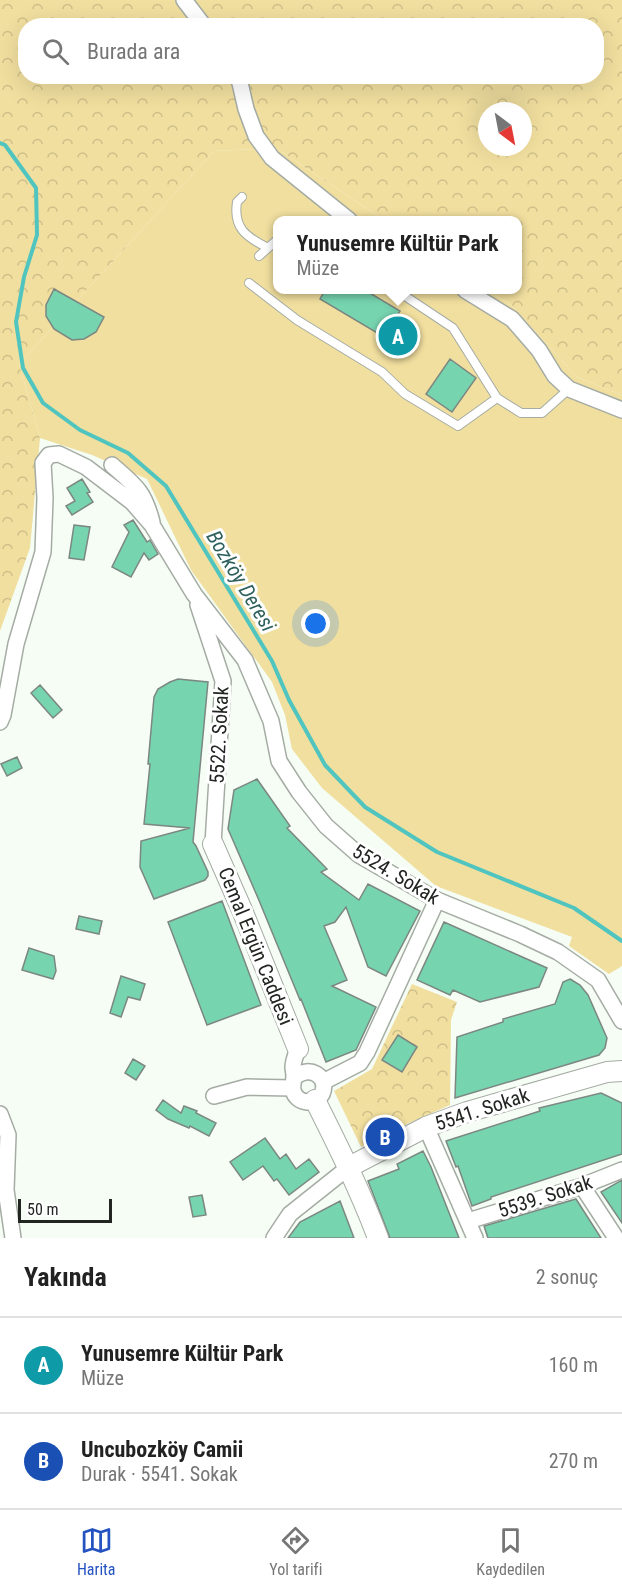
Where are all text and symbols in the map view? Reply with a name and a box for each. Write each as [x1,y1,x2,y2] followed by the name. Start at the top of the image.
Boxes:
[18,18,604,84] search box
[39,35,72,68] icon: search
[87,39,180,64] text: Burada ara
[478,102,532,156] north arrow
[273,216,522,294] popup
[296,231,499,256] text: Yunusemre Kültür Park
[296,256,339,280] text: Müze
[378,314,418,358] pin: A
[202,526,281,636] water label: Bozköy Deresi
[301,609,330,638] your location
[204,686,234,784] street label: 5522. Sokak
[348,839,444,909] street label: 5524. Sokak
[213,864,299,1028] street label: Cemal Ergün Caddesi
[432,1083,532,1135] street label: 5541. Sokak
[366,1114,404,1160] pin: B
[495,1170,595,1222] street label: 5539. Sokak
[18,1196,112,1224] scale bar
[27,1200,59,1219] text: 50 m
[24,1262,107,1292] text: Yakında
[536,1265,598,1289] text: 2 sonuç
[81,1341,283,1366] text: Yunusemre Kültür Park
[38,1353,49,1377] text: A
[549,1353,598,1377] text: 160 m
[81,1366,124,1390] text: Müze
[81,1437,243,1462] text: Uncubozköy Camii
[38,1449,49,1473] text: B
[549,1449,598,1473] text: 270 m
[81,1462,238,1486] text: Durak · 5541. Sokak
[77,1524,115,1579] tab: Harita
[269,1524,322,1579] tab: Yol tarifi
[476,1524,545,1579] tab: Kaydedilen

